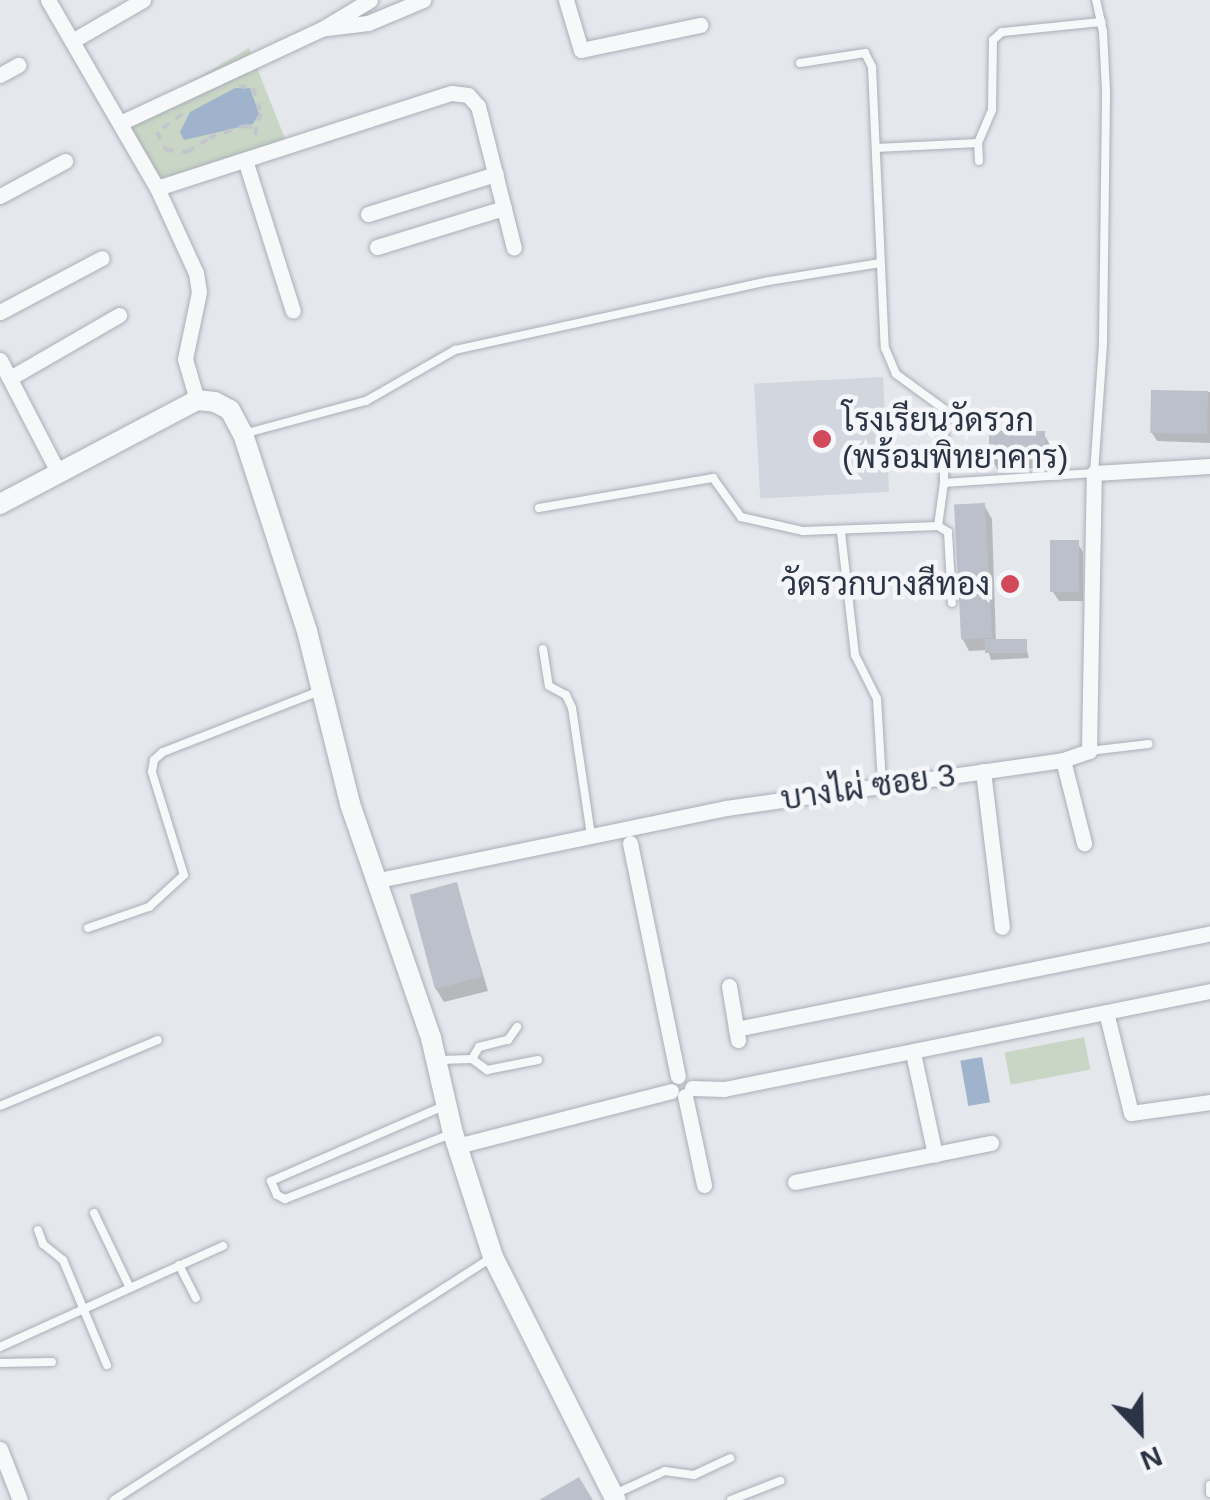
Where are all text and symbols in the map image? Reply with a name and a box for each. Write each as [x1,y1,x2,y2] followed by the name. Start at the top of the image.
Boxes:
[842,402,1068,477] place label: โรงเรียนวัดรวก (พร้อมพิทยาคาร)
[811,428,833,450] marker: โรงเรียนวัดรวก (พร้อมพิทยาคาร)
[781,565,990,603] place label: วัดรวกบางสีทอง
[999,573,1021,595] marker: วัดรวกบางสีทอง
[778,756,958,818] street label: บางไผ่ ซอย 3
[1090,1380,1190,1480] north arrow
[1136,1440,1167,1476] text: N

